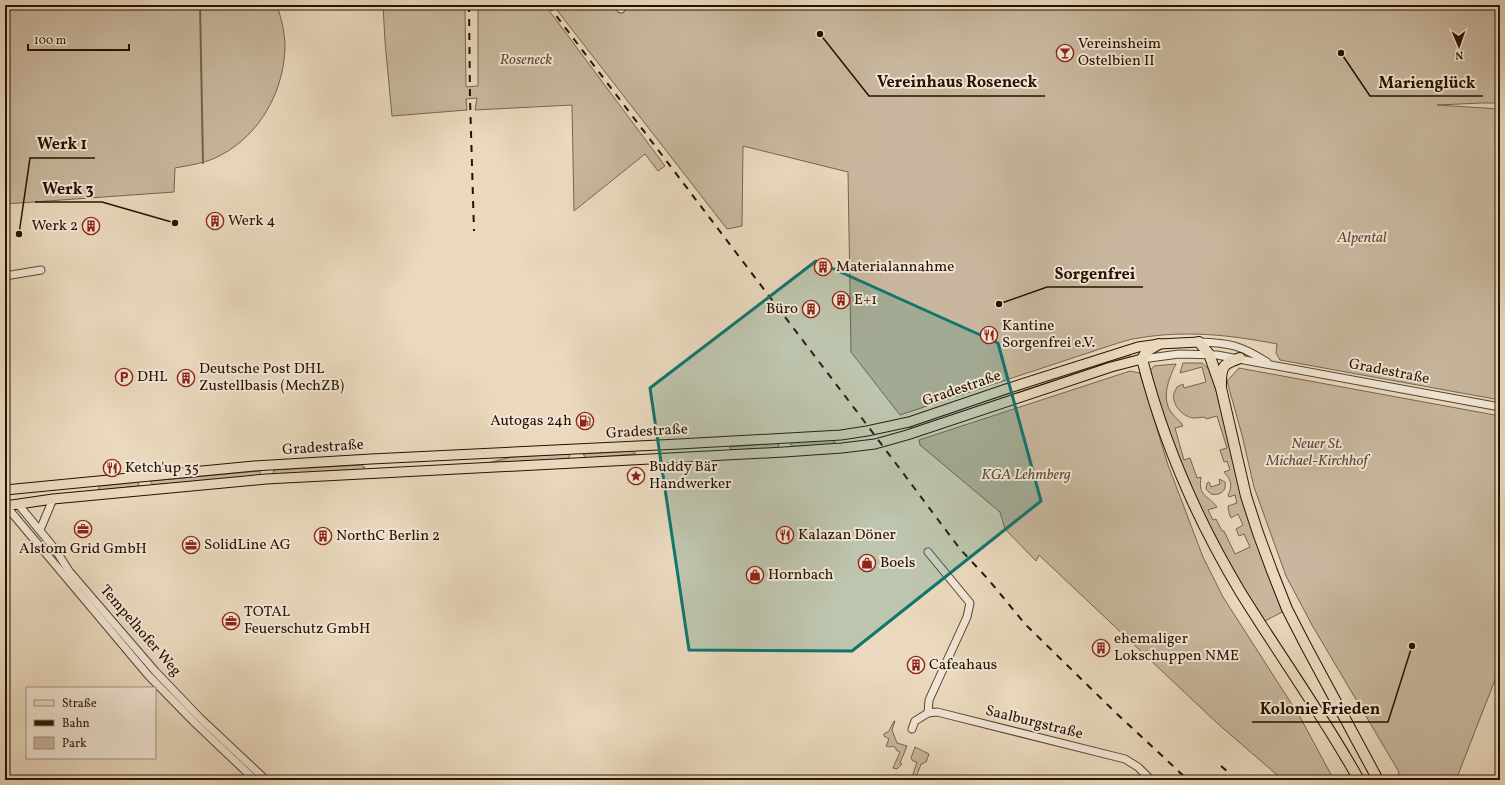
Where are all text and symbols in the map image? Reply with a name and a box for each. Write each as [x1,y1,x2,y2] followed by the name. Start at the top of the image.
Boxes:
[28,26,129,52] scale bar
[1439,26,1479,66] north arrow
[34,33,67,49] text: 100 m
[1078,34,1161,72] place label: Vereinsheim Ostelbien II
[1055,43,1075,63] bar icon: Vereinsheim Ostelbien II
[1455,47,1464,62] text: N
[500,50,552,71] park label: Roseneck
[869,68,1045,96] callout: Vereinhaus Roseneck
[1370,68,1483,96] callout: Marienglück
[877,72,1037,94] text: Vereinhaus Roseneck
[1379,73,1476,95] text: Marienglück
[30,130,95,158] callout: Werk 1
[37,134,87,156] text: Werk 1
[35,174,102,202] callout: Werk 3
[42,179,94,201] text: Werk 3
[205,211,225,231] building icon: Werk 4
[228,211,275,232] place label: Werk 4
[32,216,78,237] place label: Werk 2
[81,216,101,236] building icon: Werk 2
[1336,228,1387,249] park label: Alpental
[813,257,833,277] building icon: Materialannahme
[836,257,954,278] place label: Materialannahme
[1047,259,1143,287] callout: Sorgenfrei
[1055,264,1136,286] text: Sorgenfrei
[831,290,851,310] building icon: E+1
[854,290,877,311] place label: E+1
[766,299,798,320] place label: Büro
[801,299,821,319] building icon: Büro
[1002,316,1095,354] place label: Kantine Sorgenfrei e.V.
[979,325,999,345] restaurant icon: Kantine Sorgenfrei e.V.
[1347,354,1431,390] street label: Gradestraße
[199,359,344,397] place label: Deutsche Post DHL Zustellbasis (MechZB)
[920,366,1004,412] street label: Gradestraße
[114,367,134,387] parking icon: DHL
[137,367,168,388] place label: DHL
[176,368,196,388] building icon: Deutsche Post DHL Zustellbasis (MechZB)
[490,411,572,432] place label: Autogas 24h
[575,411,595,431] fuel station icon: Autogas 24h
[606,419,688,445] street label: Gradestraße
[1265,434,1370,472] park label: Neuer St. Michael-Kirchhof
[281,435,365,461] street label: Gradestraße
[649,457,731,495] place label: Buddy Bär Handwerker
[102,458,122,478] restaurant icon: Ketch'up 35
[125,458,199,479] place label: Ketch'up 35
[981,465,1071,486] park label: KGA Lehmberg
[626,466,646,486] place icon: Buddy Bär Handwerker
[73,519,93,539] office icon: Alstom Grid GmbH
[775,525,795,545] restaurant icon: Kalazan Döner
[798,525,896,546] place label: Kalazan Döner
[313,526,333,546] building icon: NorthC Berlin 2
[336,526,440,547] place label: NorthC Berlin 2
[181,535,201,555] office icon: SolidLine AG
[204,535,291,556] place label: SolidLine AG
[19,539,147,560] place label: Alstom Grid GmbH
[857,553,877,573] shop icon: Boels
[880,553,915,574] place label: Boels
[745,565,765,585] shop icon: Hornbach
[768,565,834,586] place label: Hornbach
[94,581,186,682] street label: Tempelhofer Weg
[244,602,370,640] place label: TOTAL Feuerschutz GmbH
[221,611,241,631] office icon: TOTAL Feuerschutz GmbH
[1114,629,1239,667] place label: ehemaliger Lokschuppen NME
[1091,638,1111,658] building icon: ehemaliger Lokschuppen NME
[906,655,926,675] building icon: Cafeahaus
[929,655,997,676] place label: Cafeahaus
[26,687,156,759] legend
[1252,694,1388,722] callout: Kolonie Frieden
[62,696,97,712] text: Straße
[1260,699,1381,721] text: Kolonie Frieden
[983,701,1085,745] street label: Saalburgstraße
[62,716,90,732] text: Bahn
[62,736,87,752] text: Park

